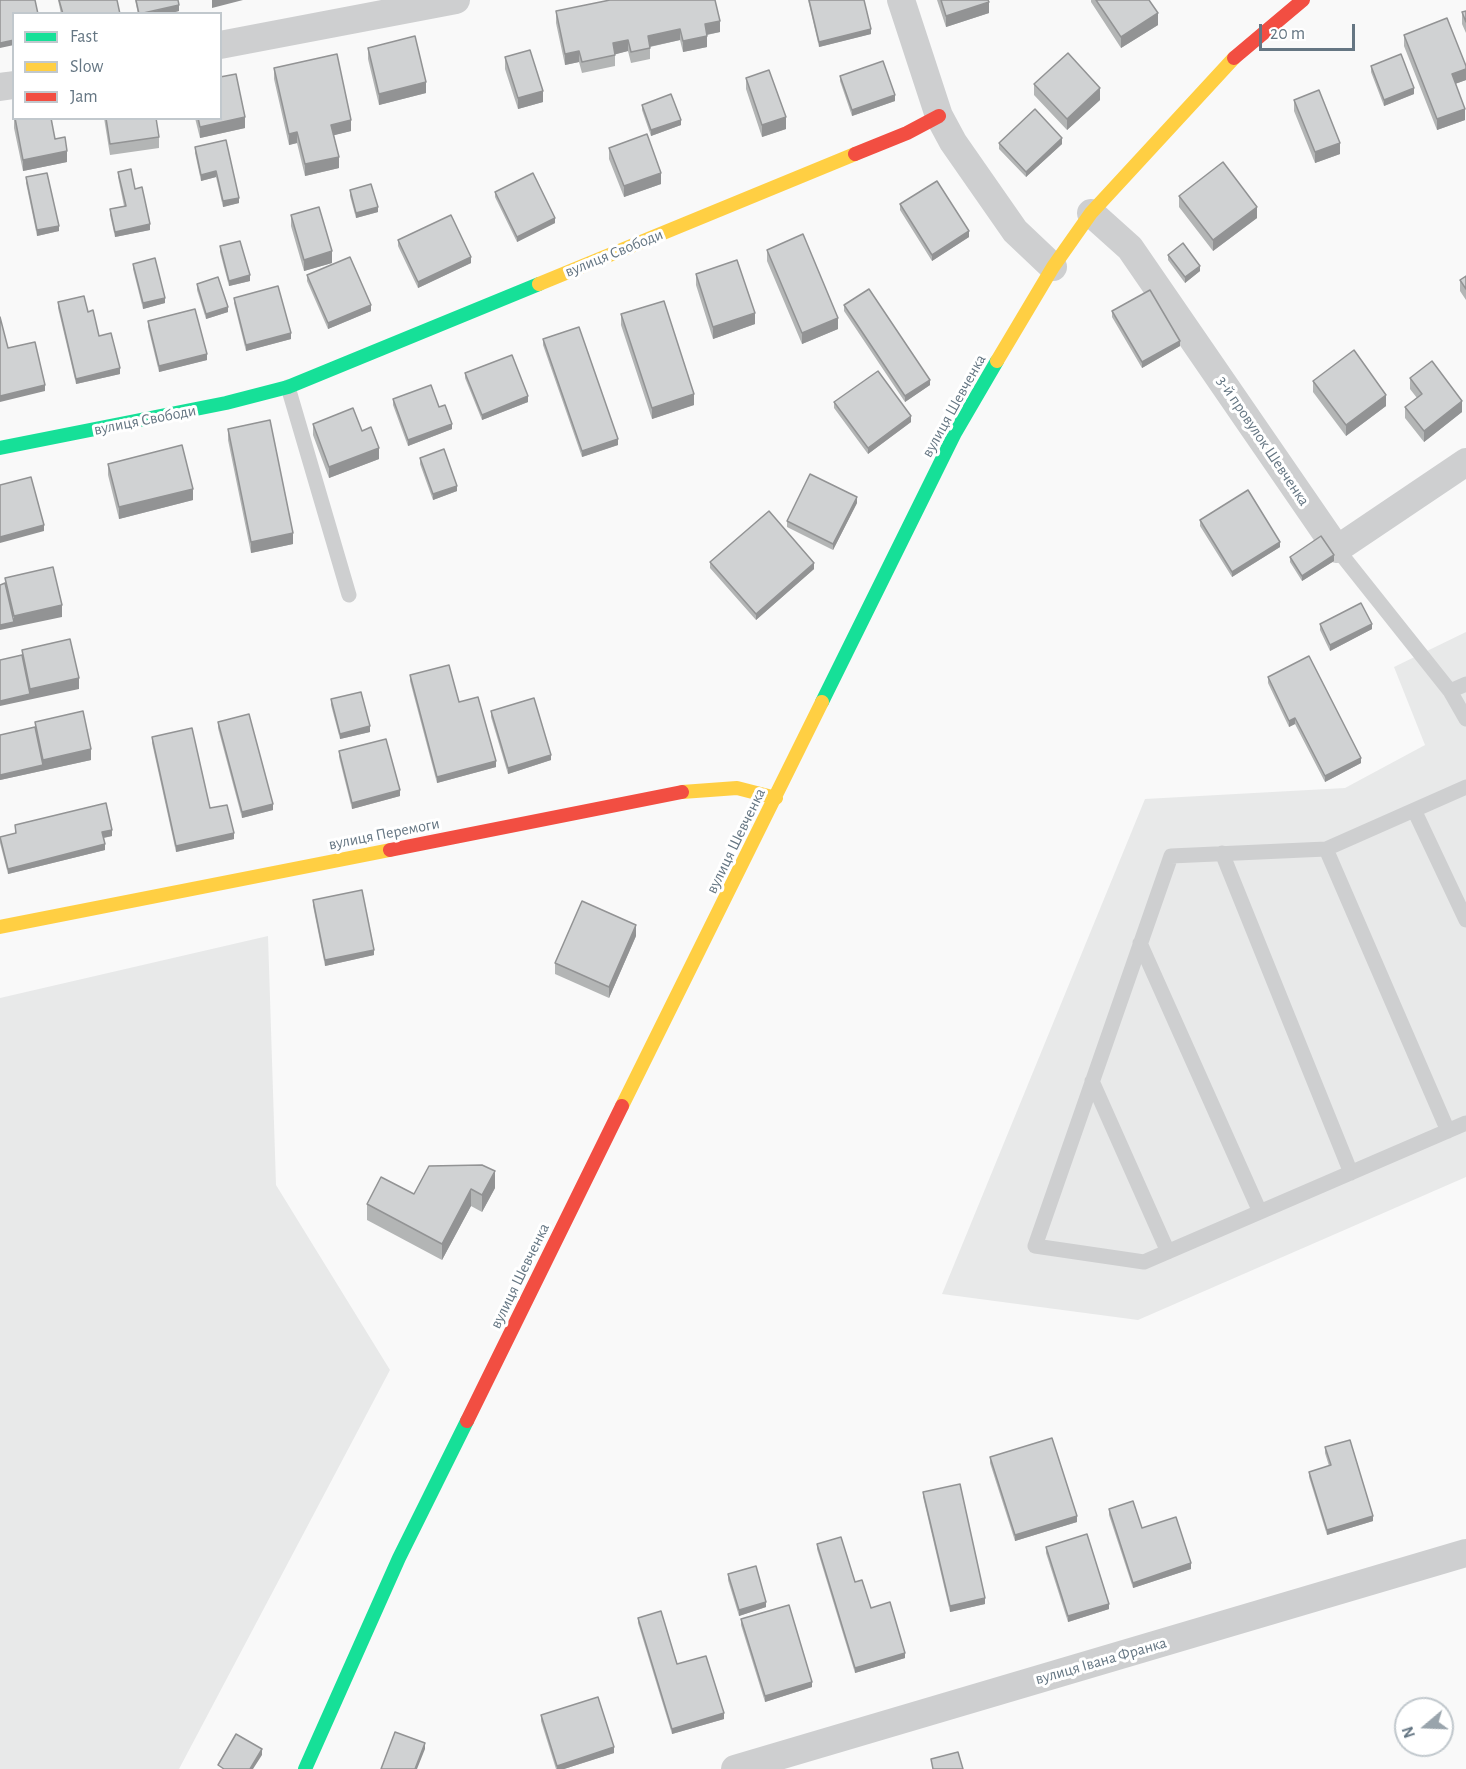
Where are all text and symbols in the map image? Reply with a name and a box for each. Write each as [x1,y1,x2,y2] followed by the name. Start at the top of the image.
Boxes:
[12,12,222,120] legend
[1262,12,1358,50] scale bar
[1270,25,1305,43] text: 20 m
[70,28,98,46] text: Fast
[70,58,103,76] text: Slow
[70,88,98,106] text: Jam
[562,225,666,281] street label: вулиця Свободи
[918,351,990,461] street label: вулиця Шевченка
[1212,372,1314,510] street label: 3-й провулок Шевченка
[92,401,198,439] street label: вулиця Свободи
[702,785,770,897] street label: вулиця Шевченка
[327,814,441,854] street label: вулиця Перемоги
[486,1220,554,1332] street label: вулиця Шевченка
[1033,1633,1169,1689] street label: вулиця Івана Франка
[1394,1697,1454,1757] north arrow
[1399,1724,1418,1740] text: N

